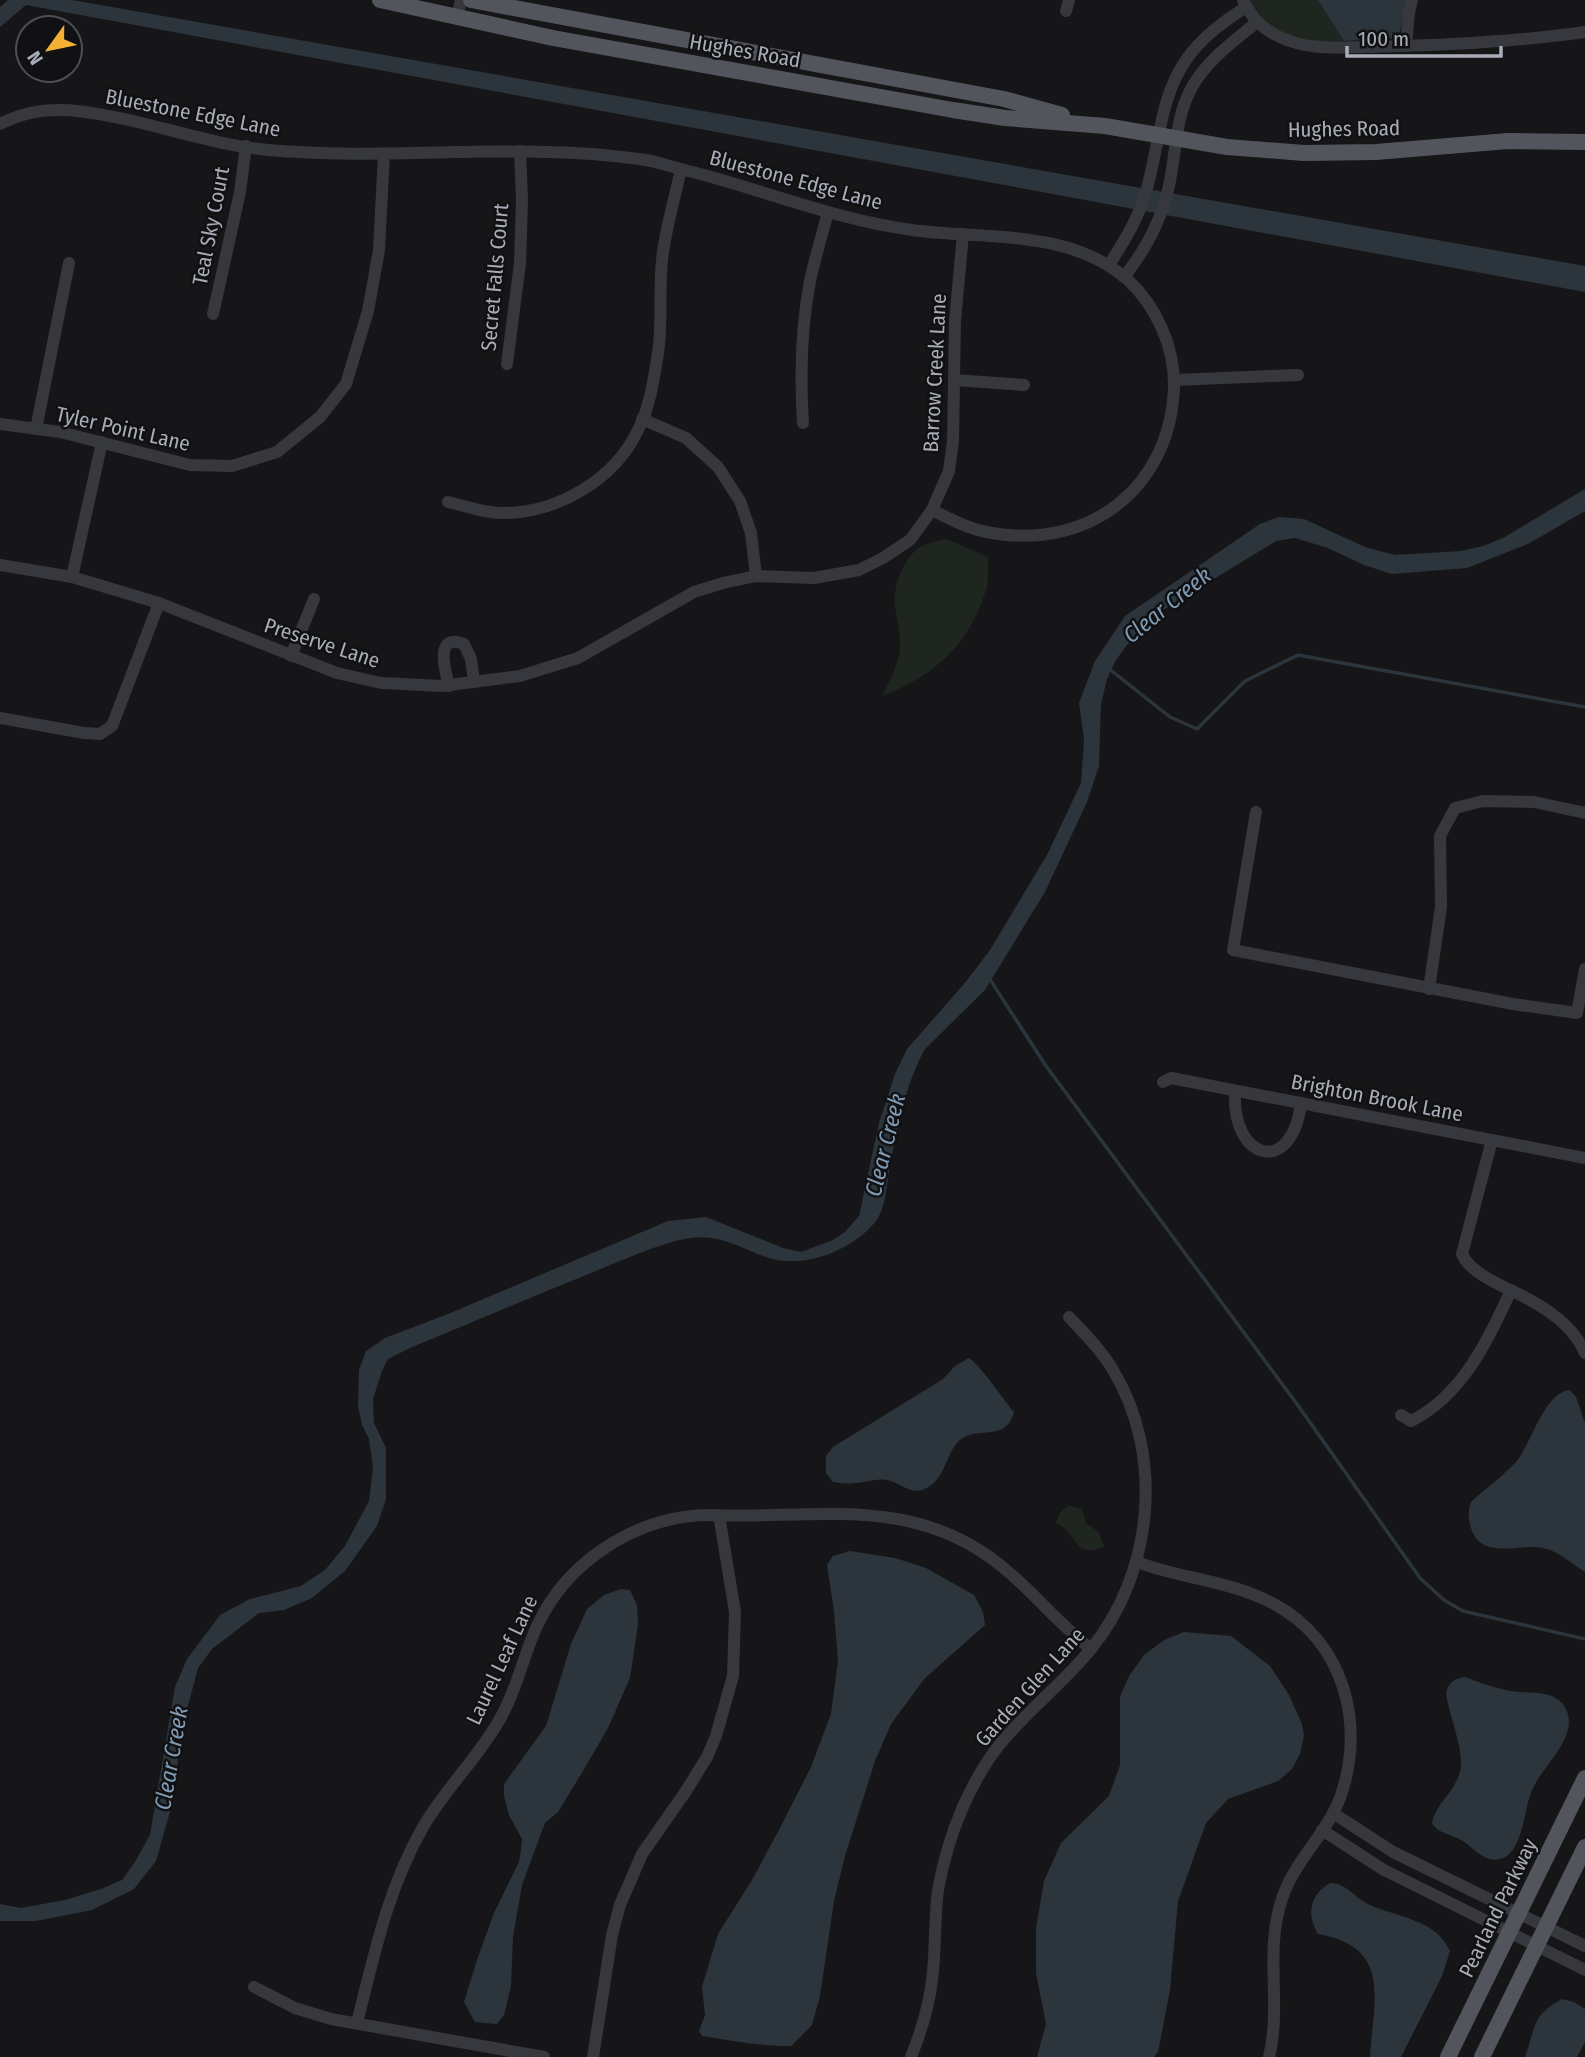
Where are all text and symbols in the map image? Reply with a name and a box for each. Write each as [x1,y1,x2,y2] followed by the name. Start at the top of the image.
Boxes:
[14,14,84,84] north arrow
[1347,14,1501,58] scale bar
[1358,26,1409,52] text: 100 m
[687,28,803,74] street label: Hughes Road
[22,47,48,69] text: N
[103,83,283,143] street label: Bluestone Edge Lane
[1288,115,1400,143] street label: Hughes Road
[707,144,885,216] street label: Bluestone Edge Lane
[187,164,235,288] street label: Teal Sky Court
[476,202,514,352] street label: Secret Falls Court
[918,293,952,453] street label: Barrow Creek Lane
[53,401,193,457] street label: Tyler Point Lane
[1117,561,1217,649] water label: Clear Creek
[261,612,383,674] street label: Preserve Lane
[1289,1069,1465,1127] street label: Brighton Brook Lane
[859,1091,911,1199] water label: Clear Creek
[461,1591,543,1729] street label: Laurel Leaf Lane
[970,1622,1090,1752] street label: Garden Glen Lane
[148,1704,194,1812] water label: Clear Creek
[1453,1834,1543,1982] street label: Pearland Parkway

